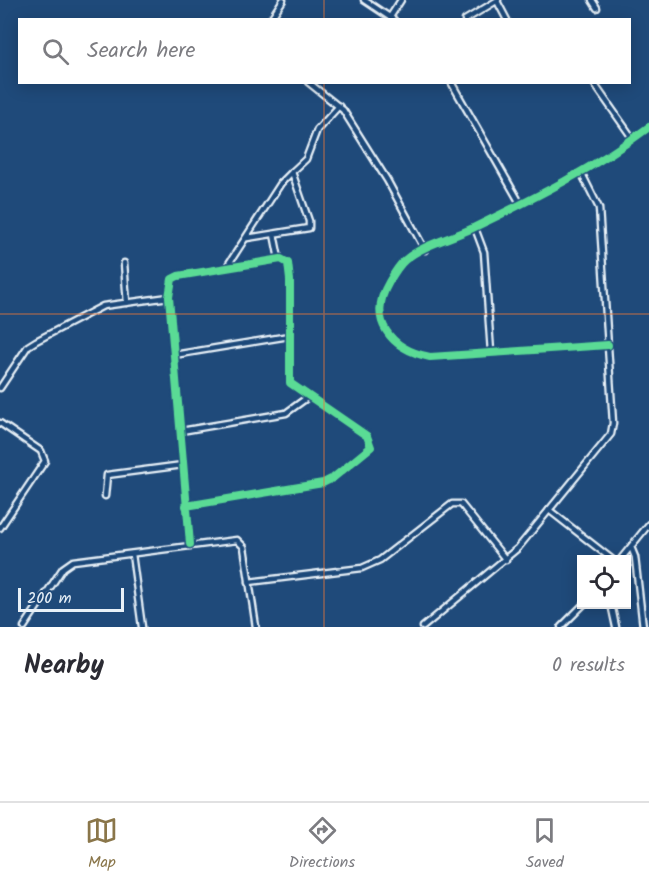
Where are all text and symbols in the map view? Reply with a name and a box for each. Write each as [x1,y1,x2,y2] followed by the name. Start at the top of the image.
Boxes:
[18,18,631,84] search box
[87,34,195,69] text: Search here
[39,35,72,68] icon: search
[577,555,631,609] map controls
[577,555,631,609] button: locate
[18,585,124,612] scale bar
[27,586,71,611] text: 200 m
[24,645,104,687] text: Nearby
[552,650,625,682] text: 0 results
[85,814,118,875] tab: Map
[289,814,355,875] tab: Directions
[526,814,564,875] tab: Saved

